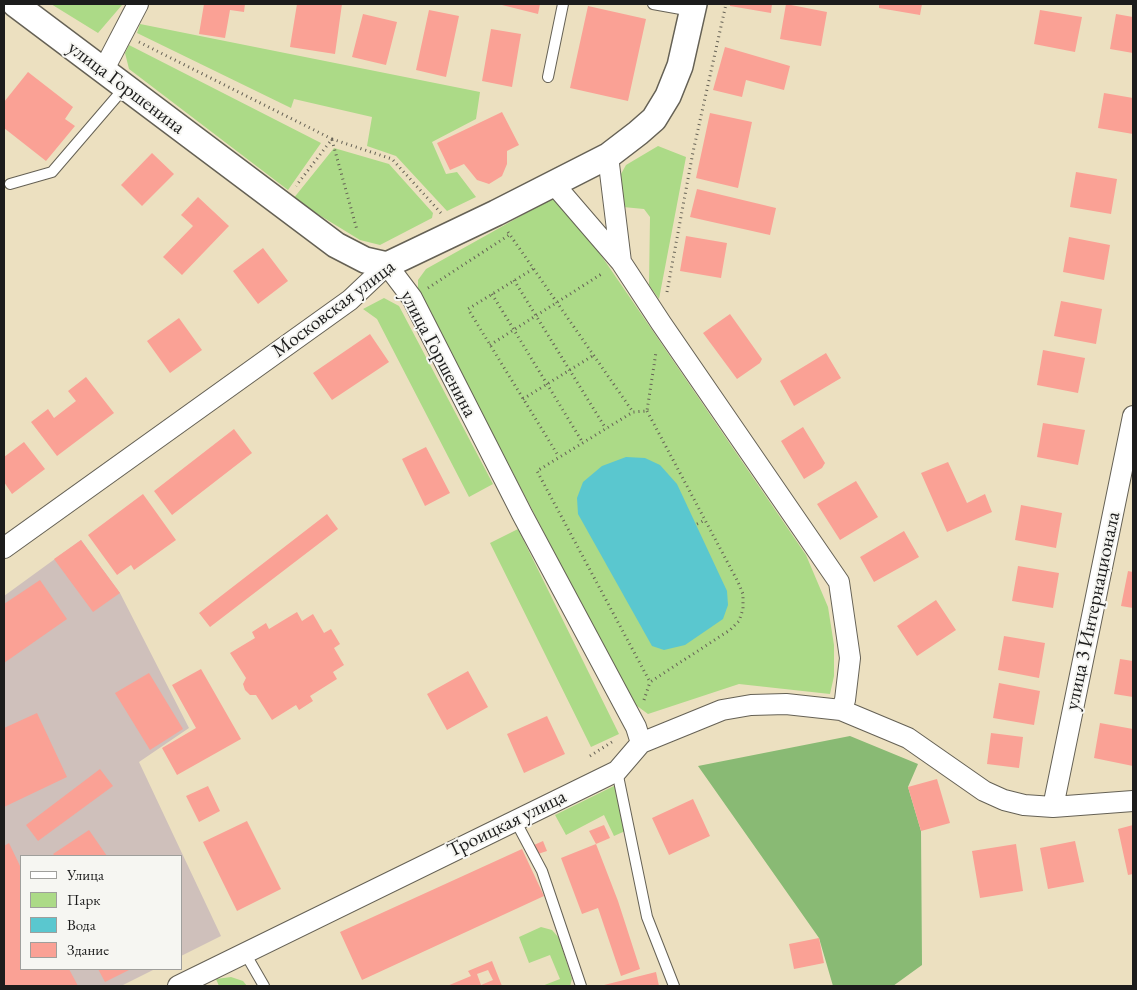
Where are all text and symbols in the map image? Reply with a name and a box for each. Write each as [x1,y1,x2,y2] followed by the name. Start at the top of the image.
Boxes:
[63,36,189,140] street label: улица Горшенина
[268,255,400,363] street label: Московская улица
[394,286,482,422] street label: улица Горшенина
[1060,510,1126,712] street label: улица 3 Интернационала
[444,785,570,863] street label: Троицкая улица
[20,855,182,970] legend
[67,865,104,884] text: Улица
[67,890,100,909] text: Парк
[67,915,96,934] text: Вода
[67,940,109,959] text: Здание

